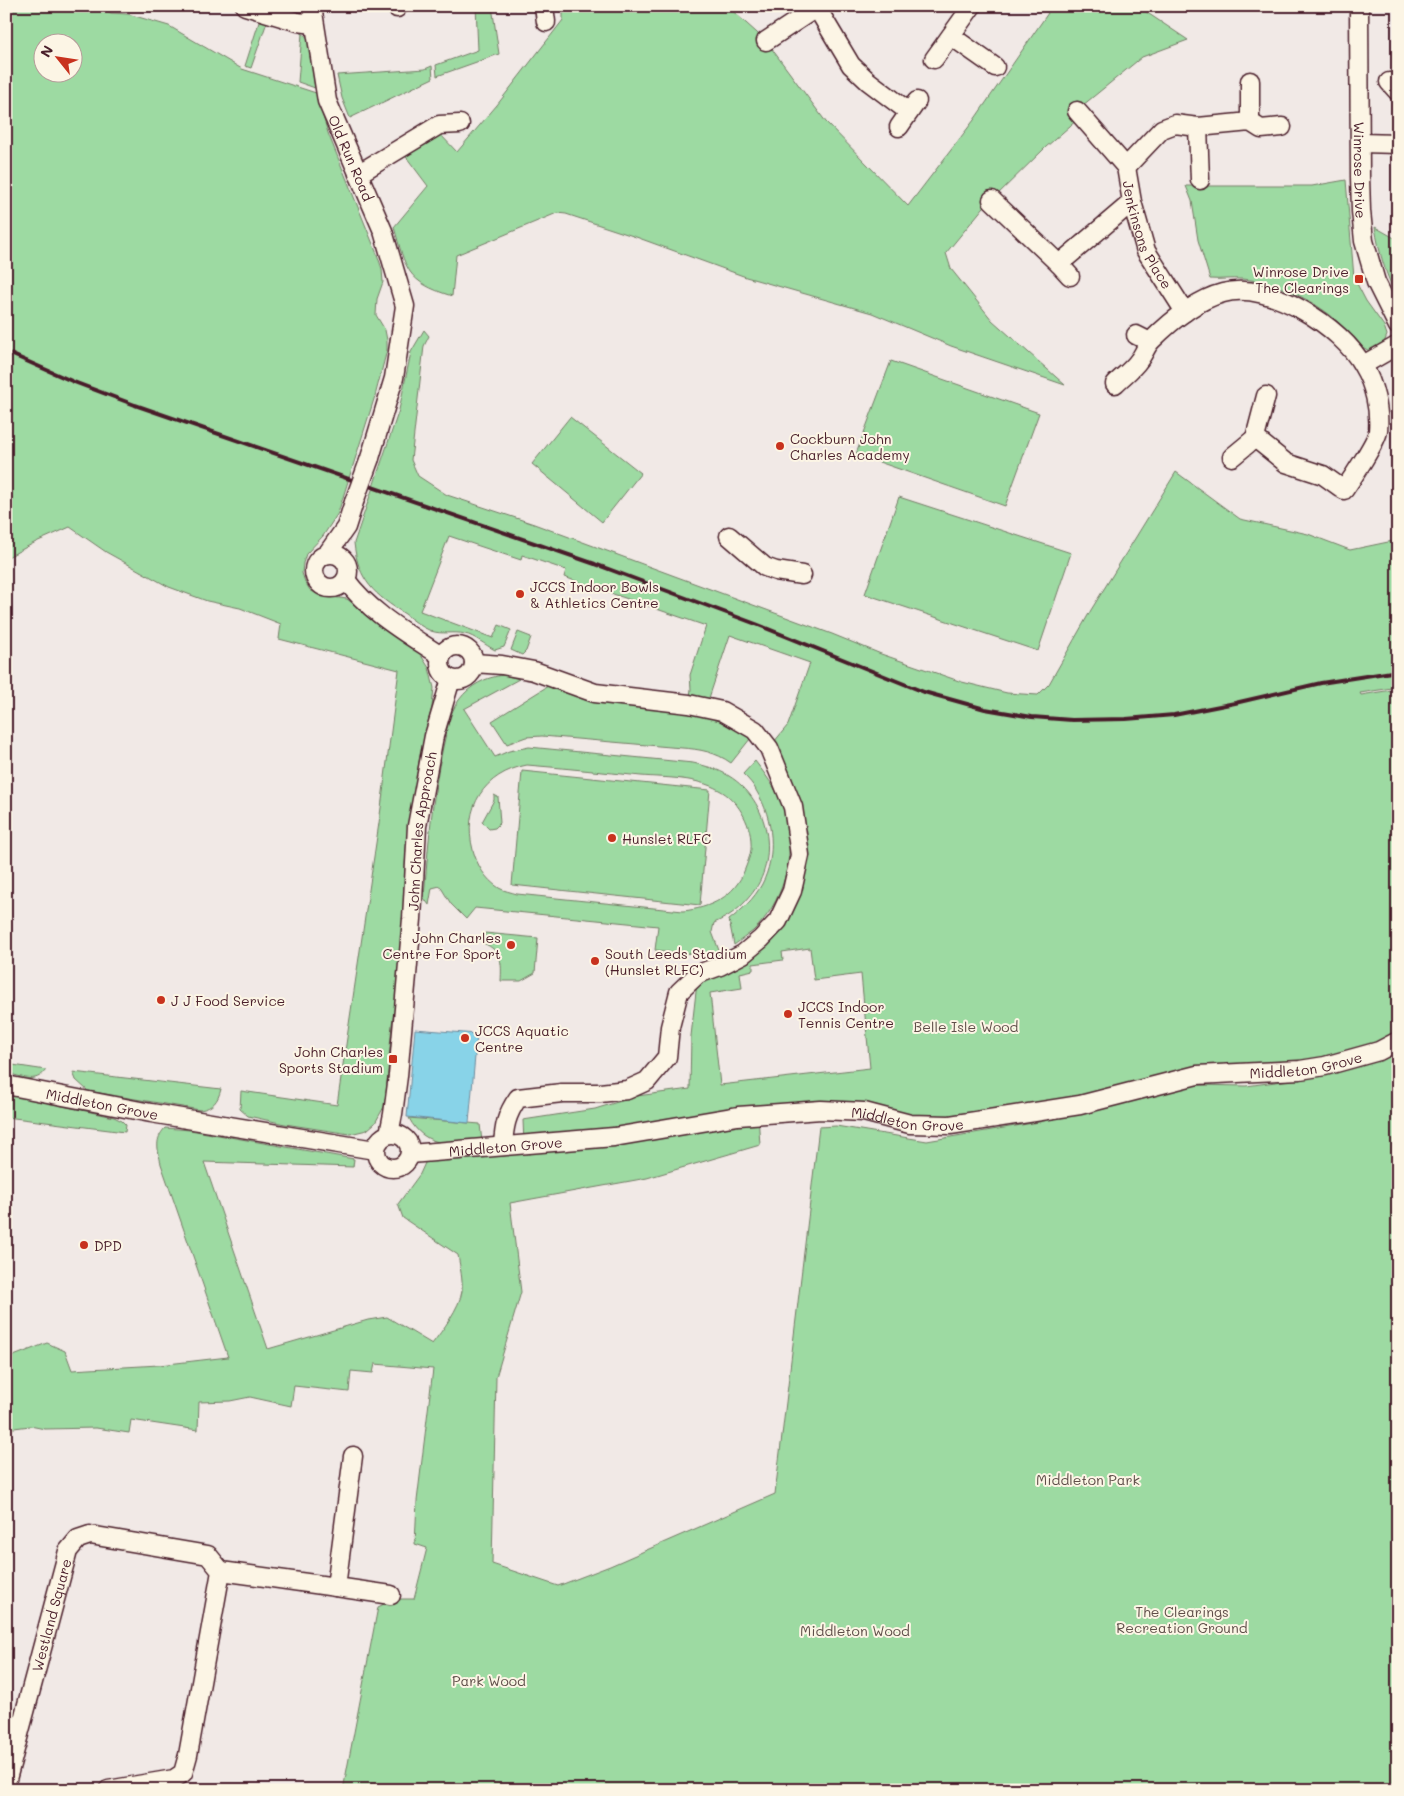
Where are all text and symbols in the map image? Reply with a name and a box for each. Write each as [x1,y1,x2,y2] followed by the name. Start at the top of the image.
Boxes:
[32,32,82,82] north arrow
[35,42,57,61] text: N
[325,112,378,204] street label: Old Run Road
[1350,122,1371,219] street label: Winrose Drive
[1119,179,1177,292] street label: Jenkinsons Place
[1252,262,1349,297] place label: Winrose Drive The Clearings
[1353,273,1365,285] marker: Winrose Drive The Clearings
[790,429,910,464] place label: Cockburn John Charles Academy
[774,440,786,452] marker: Cockburn John Charles Academy
[530,577,659,612] place label: JCCS Indoor Bowls & Athletics Centre
[514,588,526,600] marker: JCCS Indoor Bowls & Athletics Centre
[403,750,440,911] street label: John Charles Approach
[622,829,711,848] place label: Hunslet RLFC
[606,832,618,844] marker: Hunslet RLFC
[383,928,501,963] place label: John Charles Centre For Sport
[505,939,517,951] marker: John Charles Centre For Sport
[605,944,747,979] place label: South Leeds Stadium (Hunslet RLFC)
[589,955,601,967] marker: South Leeds Stadium (Hunslet RLFC)
[171,991,285,1010] place label: J J Food Service
[155,994,167,1006] marker: J J Food Service
[798,997,894,1032] place label: JCCS Indoor Tennis Centre
[782,1008,794,1020] marker: JCCS Indoor Tennis Centre
[914,1017,1019,1036] park label: Belle Isle Wood
[475,1021,569,1056] place label: JCCS Aquatic Centre
[459,1032,471,1044] marker: JCCS Aquatic Centre
[279,1042,383,1077] place label: John Charles Sports Stadium
[1249,1047,1364,1082] street label: Middleton Grove
[387,1053,399,1065] marker: John Charles Sports Stadium
[44,1083,160,1124] street label: Middleton Grove
[851,1102,965,1135] street label: Middleton Grove
[448,1132,563,1160] street label: Middleton Grove
[94,1236,122,1255] place label: DPD
[78,1239,90,1251] marker: DPD
[1036,1470,1140,1489] park label: Middleton Park
[27,1556,75,1674] street label: Westland Square
[1116,1602,1248,1637] park label: The Clearings Recreation Ground
[800,1621,910,1640] park label: Middleton Wood
[452,1671,526,1690] park label: Park Wood

